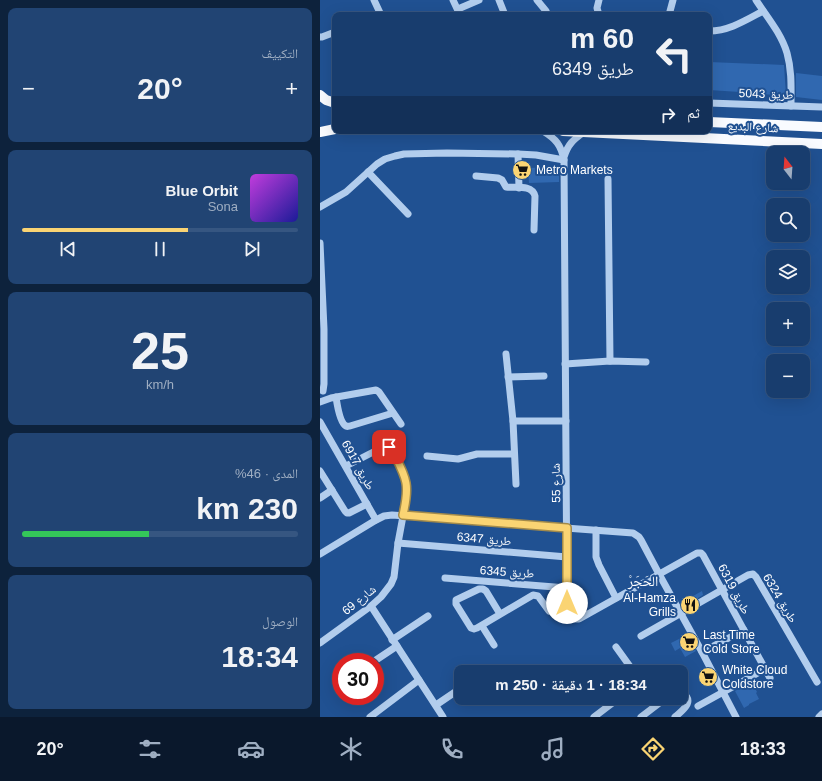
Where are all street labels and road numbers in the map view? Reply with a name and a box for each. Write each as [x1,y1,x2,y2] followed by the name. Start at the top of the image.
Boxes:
[738,86,794,102] street label: طريق 5043
[727,119,779,136] street label: شارع البديع
[338,438,377,492] street label: طريق 6917
[549,463,564,503] street label: شارع 55
[456,530,512,549] street label: طريق 6347
[715,562,753,617] street label: طريق 6319
[479,563,535,581] street label: طريق 6345
[760,571,800,625] street label: طريق 6324
[339,582,379,619] street label: شارع 69

